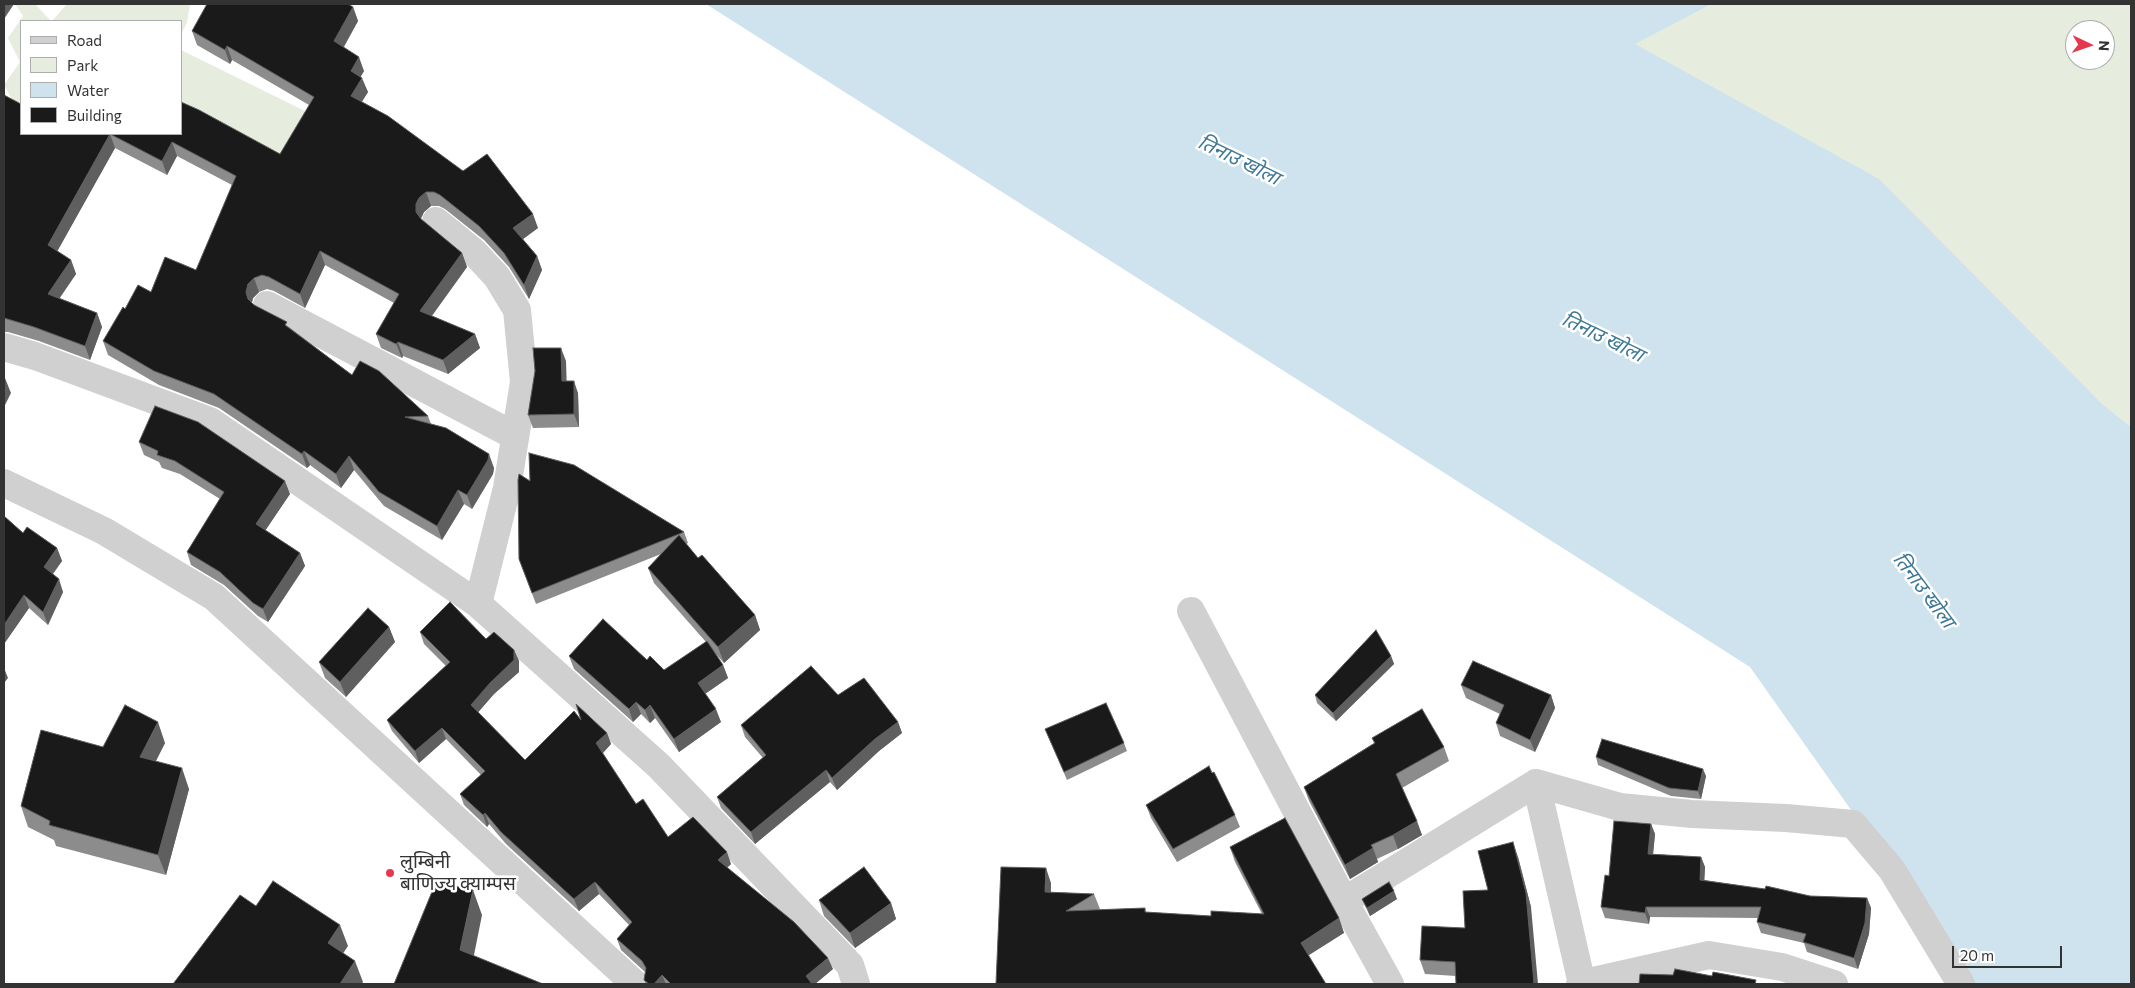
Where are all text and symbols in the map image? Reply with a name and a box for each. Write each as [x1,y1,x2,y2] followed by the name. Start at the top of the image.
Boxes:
[20,20,182,135] legend
[2065,20,2115,70] north arrow
[67,31,102,49] text: Road
[2096,40,2113,51] text: N
[67,56,98,74] text: Park
[67,81,109,99] text: Water
[67,106,122,124] text: Building
[1194,130,1284,190] water label: तिनाउ खोला
[1558,307,1648,367] water label: तिनाउ खोला
[1888,548,1960,632] water label: तिनाउ खोला
[400,851,516,895] place label: लुम्बिनी बाणिज्य क्याम्पस
[384,867,396,879] marker: लुम्बिनी बाणिज्य क्याम्पस
[1955,936,2065,968] scale bar
[1960,946,1994,964] text: 20 m

